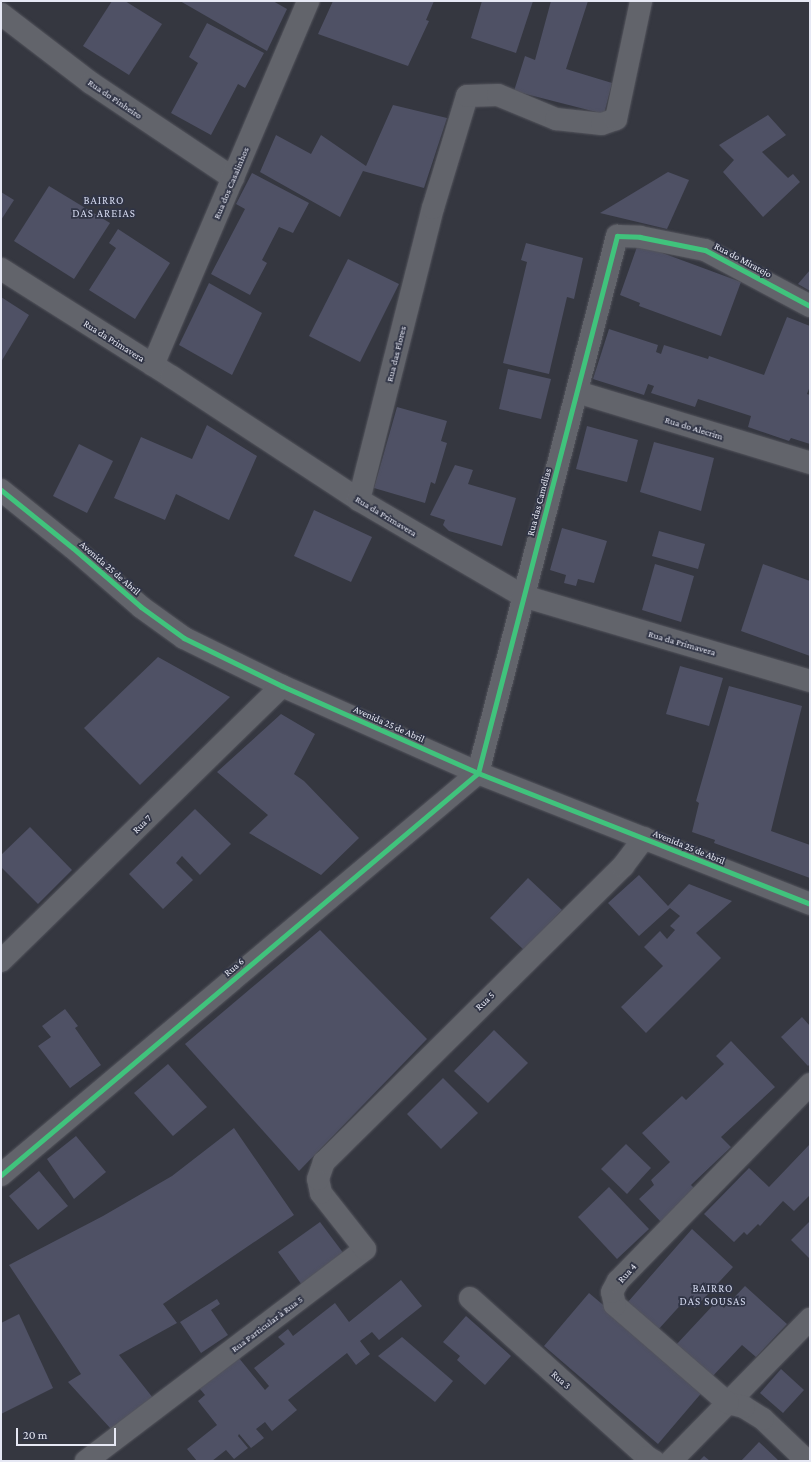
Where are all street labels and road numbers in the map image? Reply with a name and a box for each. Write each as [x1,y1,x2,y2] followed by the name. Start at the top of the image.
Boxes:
[86,76,144,122] street label: Rua do Pinheiro
[210,145,252,221] street label: Rua dos Casalinhos
[712,240,774,280] street label: Rua do Miratejo
[81,317,147,365] street label: Rua da Primavera
[383,325,409,383] street label: Rua das Flores
[663,413,725,443] street label: Rua do Alecrim
[524,467,554,537] street label: Rua das Camélias
[353,493,419,539] street label: Rua da Primavera
[77,538,143,598] street label: Avenida 25 de Abril
[647,628,717,658] street label: Rua da Primavera
[352,703,426,745] street label: Avenida 25 de Abril
[130,812,154,836] street label: Rua 7
[651,827,727,867] street label: Avenida 25 de Abril
[222,955,246,979] street label: Rua 6
[473,989,497,1013] street label: Rua 5
[615,1261,639,1285] street label: Rua 4
[229,1293,305,1355] street label: Rua Particular à Rua 5
[549,1368,573,1392] street label: Rua 3

